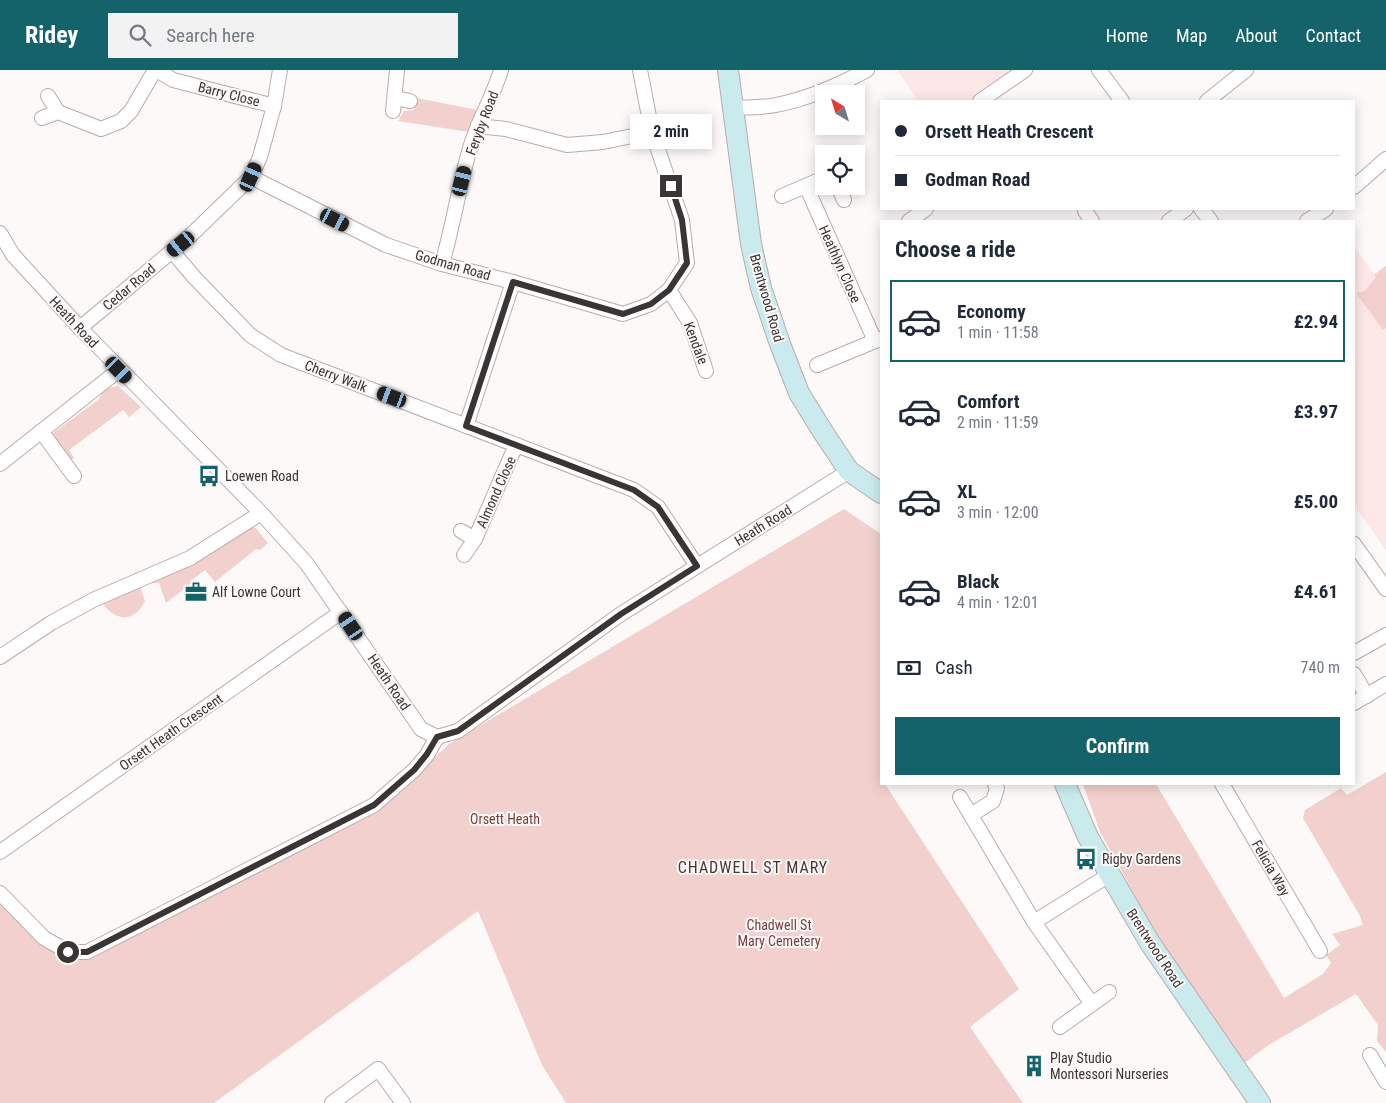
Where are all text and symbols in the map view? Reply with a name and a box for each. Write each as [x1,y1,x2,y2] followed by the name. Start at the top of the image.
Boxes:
[108,13,458,58] search box
[25,21,78,49] text: Ridey
[126,21,154,49] icon: search
[166,24,255,47] text: Search here
[1106,25,1148,46] text: Home
[1176,25,1207,46] text: Map
[1235,25,1277,46] text: About
[1305,25,1361,46] text: Contact
[196,79,262,110] street label: Barry Close
[815,85,865,135] north arrow
[815,85,865,195] map controls
[462,89,502,157] street label: Feryby Road
[630,114,712,148] callout: 2 min
[925,120,1093,143] text: Orsett Heath Crescent
[653,122,689,141] text: 2 min
[815,145,865,195] button: locate
[238,160,263,194] car
[451,165,472,197] car
[925,168,1030,191] text: Godman Road
[660,175,682,197] route end
[318,207,351,233] car
[816,223,864,306] street label: Heathlyn Close
[164,229,197,259] car
[895,237,1016,262] text: Choose a ride
[413,247,493,283] street label: Godman Road
[747,252,787,344] street label: Brentwood Road
[99,260,159,314] street label: Cedar Road
[46,293,102,351] street label: Heath Road
[897,299,942,344] icon: car
[957,300,1026,323] text: Economy
[1294,310,1338,333] text: £2.94
[681,319,712,367] street label: Kendale
[957,323,1039,342] text: 1 min · 11:58
[103,354,134,386] car
[302,357,370,395] street label: Cherry Walk
[375,385,408,409] car
[897,389,942,434] icon: car
[957,390,1020,413] text: Comfort
[1294,400,1338,423] text: £3.97
[957,413,1039,432] text: 2 min · 11:59
[473,453,519,530] street label: Almond Close
[196,463,222,489] bus stop icon: Loewen Road
[225,468,299,484] place label: Loewen Road
[897,479,942,524] icon: car
[957,480,977,503] text: XL
[1294,490,1338,513] text: £5.00
[732,501,794,549] street label: Heath Road
[957,503,1039,522] text: 3 min · 12:00
[897,569,942,614] icon: car
[957,570,999,593] text: Black
[183,579,209,605] office icon: Alf Lowne Court
[1294,580,1338,603] text: £4.61
[212,584,301,600] place label: Alf Lowne Court
[957,593,1039,612] text: 4 min · 12:01
[336,609,365,643] car
[364,651,414,713] street label: Heath Road
[895,654,923,682] icon: cash
[935,656,973,679] text: Cash
[1301,658,1340,677] text: 740 m
[116,690,226,774] street label: Orsett Heath Crescent
[895,717,1340,775] button: Confirm
[470,811,540,827] park label: Orsett Heath
[1249,837,1294,899] street label: Felicia Way
[1073,846,1099,872] bus stop icon: Rigby Gardens
[1102,851,1181,867] place label: Rigby Gardens
[678,858,828,877] district label: CHADWELL ST MARY
[1124,906,1186,990] street label: Brentwood Road
[737,917,821,949] park label: Chadwell St Mary Cemetery
[57,941,79,963] route start
[1050,1050,1169,1082] place label: Play Studio Montessori Nurseries
[1021,1053,1047,1079] building icon: Play Studio Montessori Nurseries

